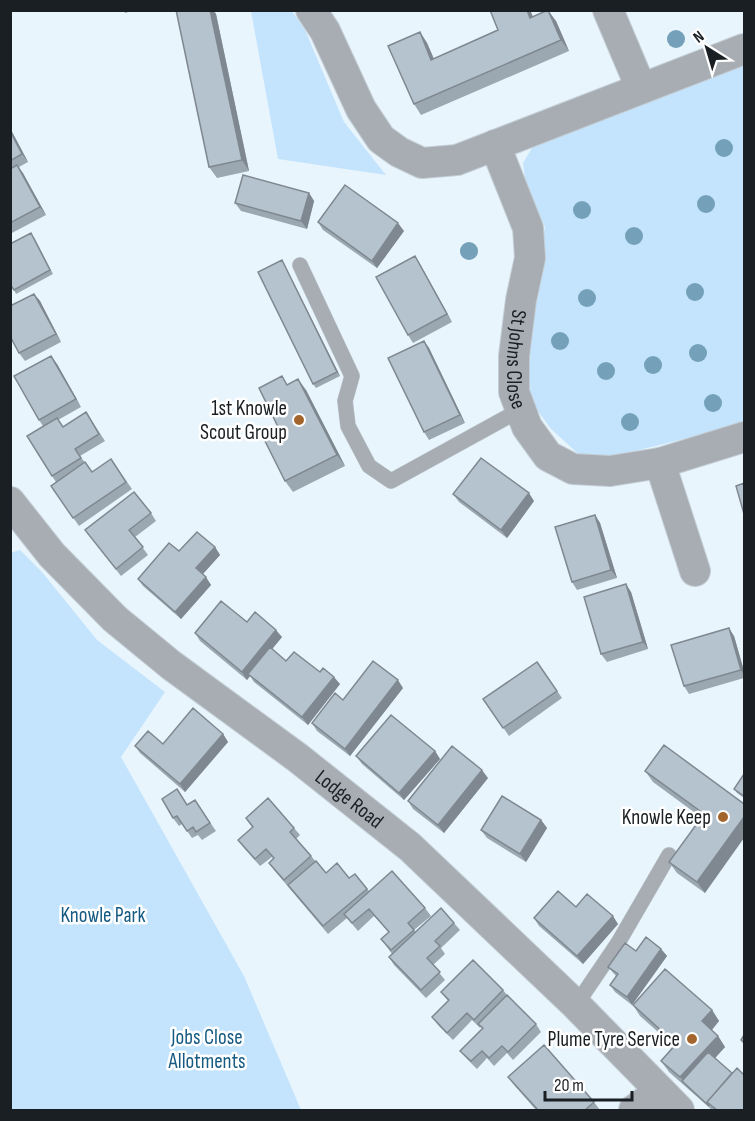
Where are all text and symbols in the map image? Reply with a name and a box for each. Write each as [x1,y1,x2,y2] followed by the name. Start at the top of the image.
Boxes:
[677,18,737,78] north arrow
[690,27,708,47] text: N
[501,308,532,412] street label: St Johns Close
[200,396,287,445] place label: 1st Knowle Scout Group
[292,413,306,427] marker: 1st Knowle Scout Group
[310,765,388,834] street label: Lodge Road
[622,805,711,830] place label: Knowle Keep
[716,810,730,824] marker: Knowle Keep
[60,903,146,928] park label: Knowle Park
[167,1025,246,1074] park label: Jobs Close Allotments
[548,1027,680,1052] place label: Plume Tyre Service
[685,1032,699,1046] marker: Plume Tyre Service
[545,1064,632,1102] scale bar
[554,1075,584,1096] text: 20 m

